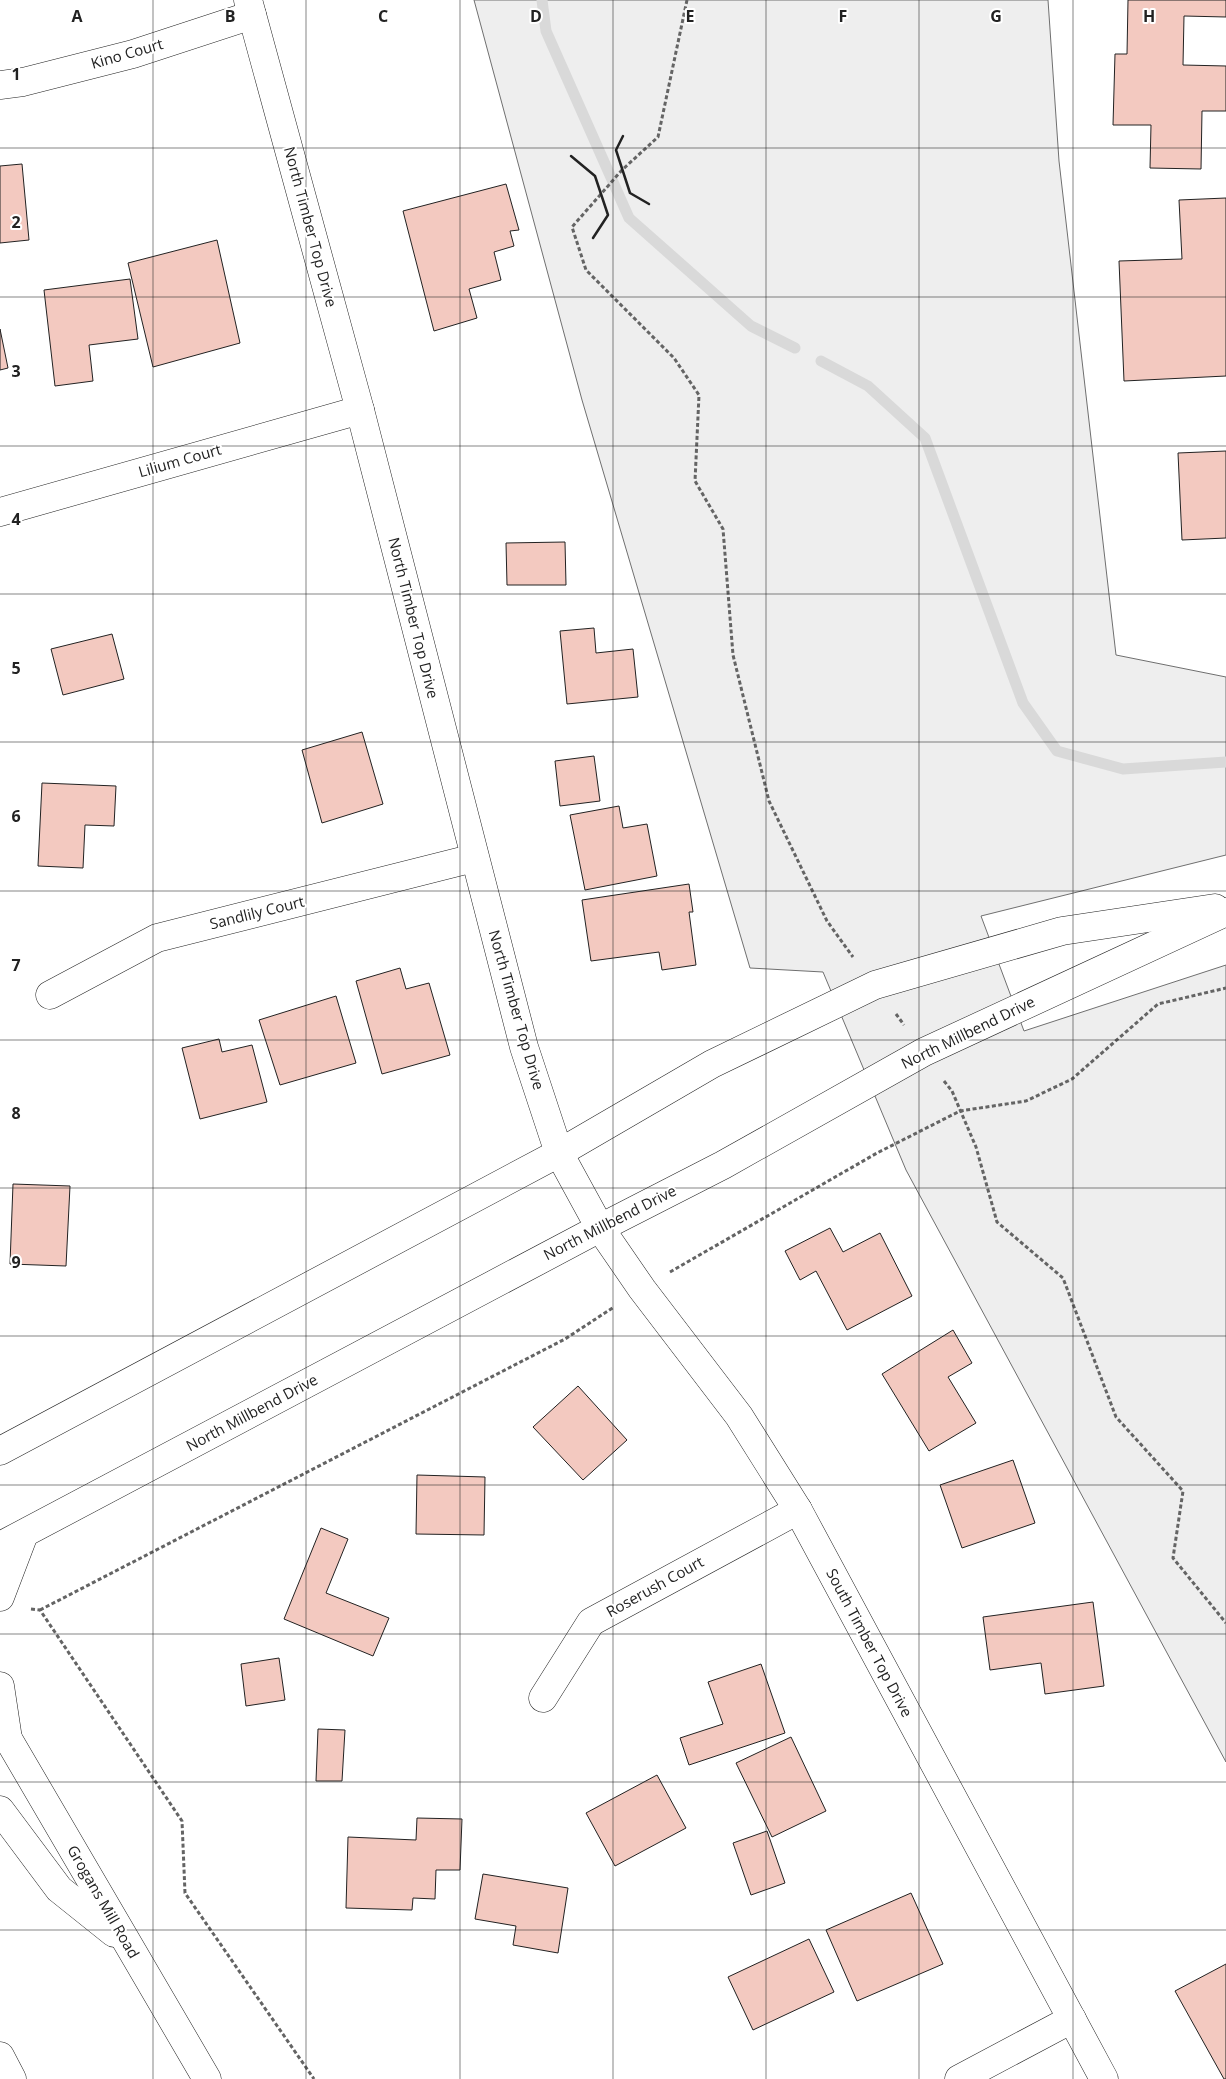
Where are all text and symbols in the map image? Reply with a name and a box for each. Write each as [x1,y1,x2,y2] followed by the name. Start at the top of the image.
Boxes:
[71,5,83,27] text: A
[225,5,235,27] text: B
[378,5,388,27] text: C
[530,5,542,27] text: D
[686,5,695,27] text: E
[839,5,847,27] text: F
[990,5,1002,27] text: G
[1143,5,1155,27] text: H
[88,33,165,73] street label: Kino Court
[11,63,21,85] text: 1
[280,144,342,309] street label: North Timber Top Drive
[11,211,21,233] text: 2
[11,360,21,382] text: 3
[136,439,223,481] street label: Lilium Court
[11,508,21,530] text: 4
[384,535,444,700] street label: North Timber Top Drive
[11,657,21,679] text: 5
[11,805,21,827] text: 6
[207,891,306,933] street label: Sandlily Court
[485,927,549,1092] street label: North Timber Top Drive
[11,954,21,976] text: 7
[897,991,1038,1073] street label: North Millbend Drive
[11,1102,21,1124] text: 8
[540,1180,679,1264] street label: North Millbend Drive
[11,1251,21,1273] text: 9
[182,1369,321,1455] street label: North Millbend Drive
[602,1551,707,1621] street label: Roserush Court
[822,1565,918,1720] street label: South Timber Top Drive
[63,1841,144,1962] street label: Grogans Mill Road

